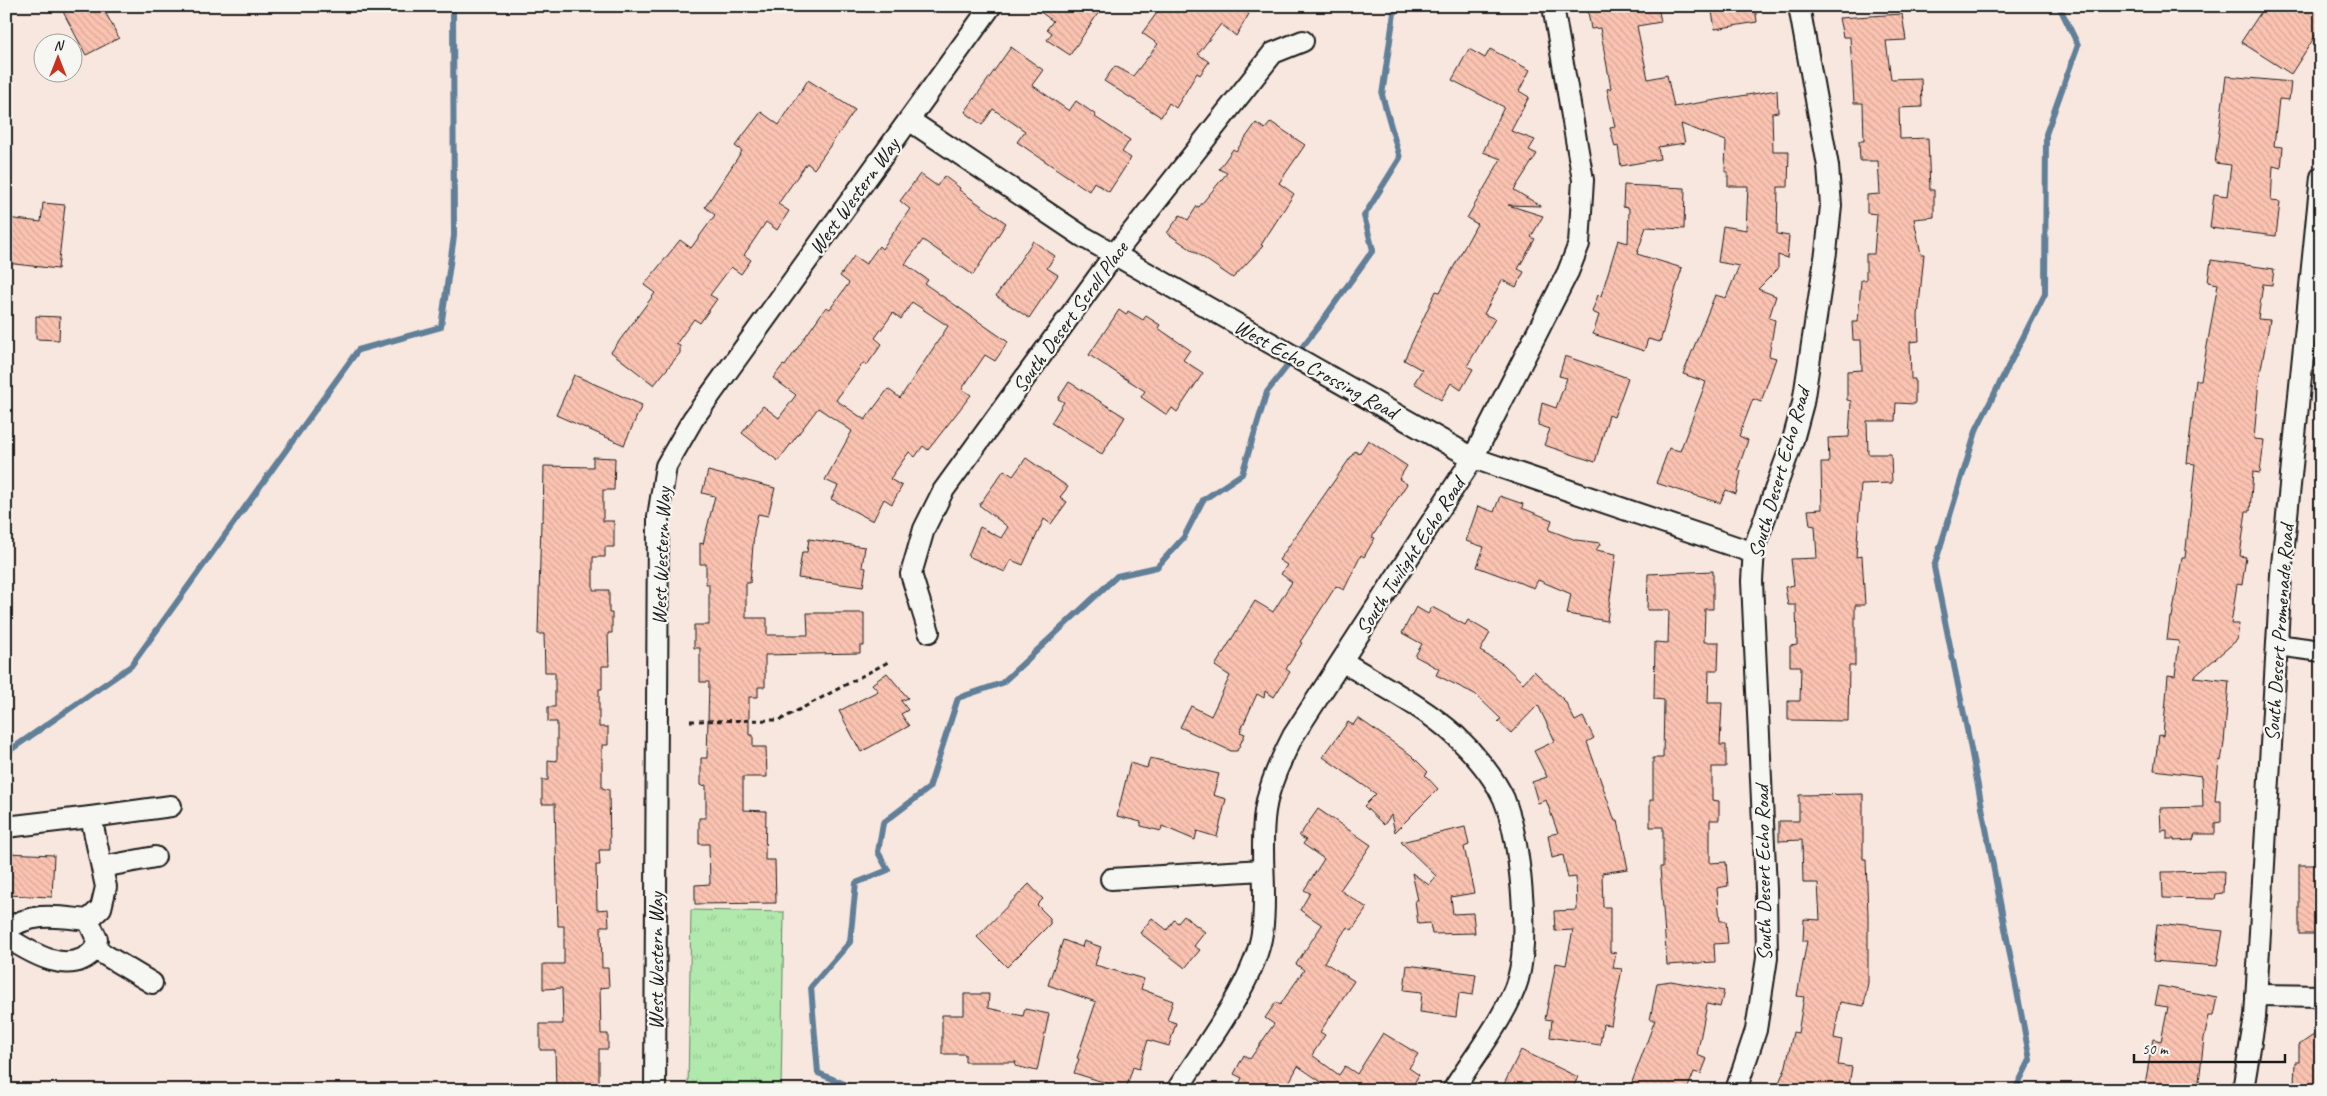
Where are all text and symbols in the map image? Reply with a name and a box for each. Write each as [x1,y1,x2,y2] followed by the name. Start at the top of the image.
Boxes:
[32,32,82,82] north arrow
[54,37,65,54] text: N
[803,131,906,259] street label: West Western Way
[1006,235,1134,398] street label: South Desert Scroll Place
[1230,313,1406,426] street label: West Echo Crossing Road
[1742,381,1817,561] street label: South Desert Echo Road
[1350,469,1473,639] street label: South Twilight Echo Road
[646,485,676,625] street label: West Western Way
[2258,520,2300,742] street label: South Desert Promenade Road
[1748,781,1778,961] street label: South Desert Echo Road
[643,890,669,1030] street label: West Western Way
[2134,1031,2286,1063] scale bar
[2142,1040,2169,1059] text: 50 m

